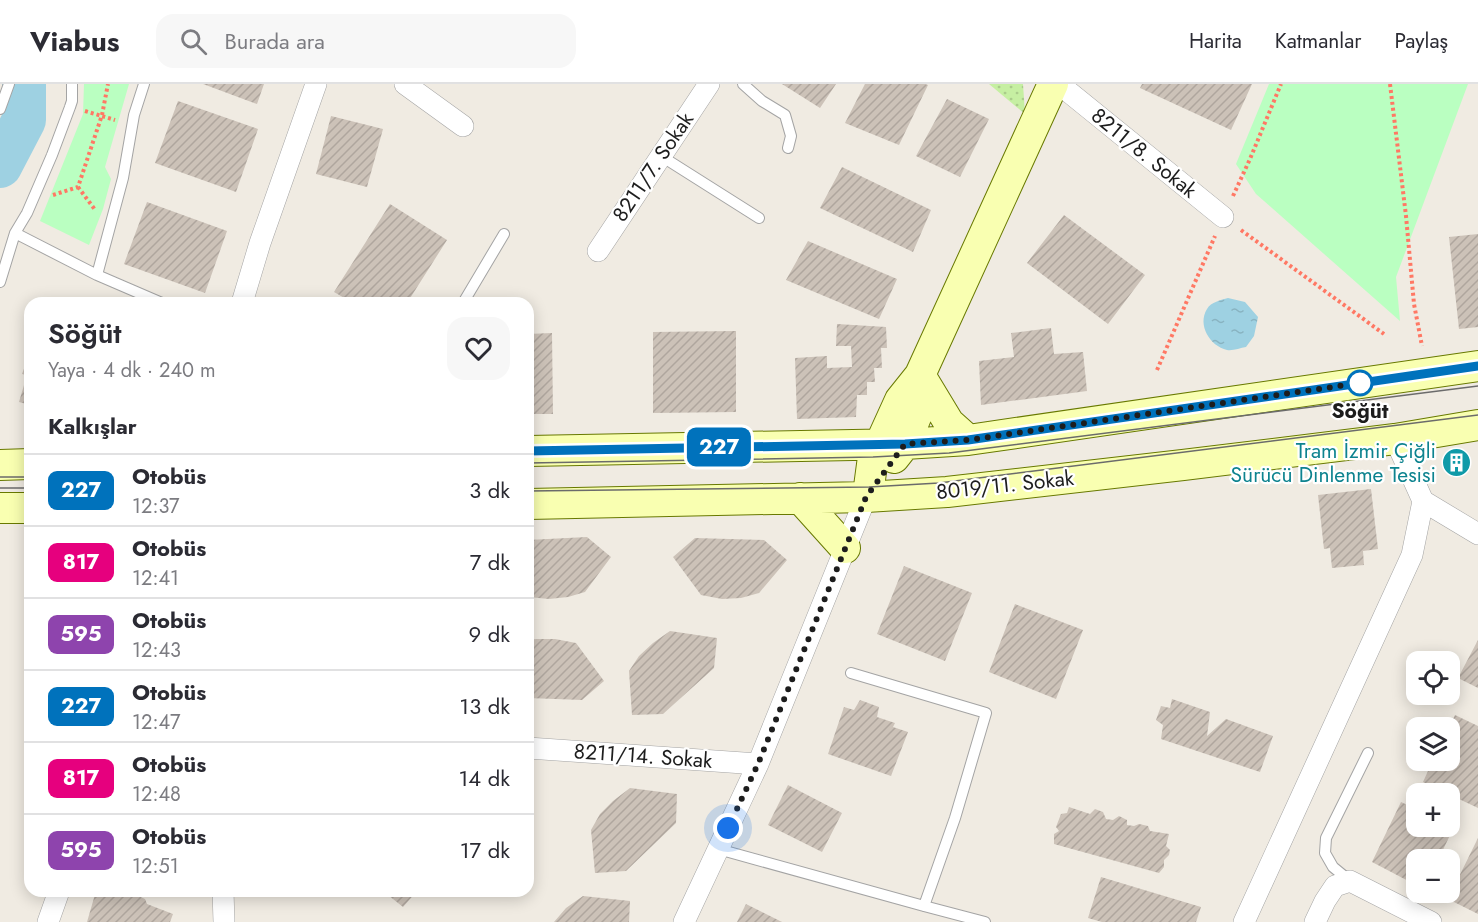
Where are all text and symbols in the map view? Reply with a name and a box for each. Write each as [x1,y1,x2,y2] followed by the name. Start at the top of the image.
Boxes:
[156,14,576,68] search box
[30,21,120,62] text: Viabus
[177,25,210,58] icon: search
[225,25,325,57] text: Burada ara
[1189,26,1242,56] text: Harita
[1275,26,1361,56] text: Katmanlar
[1394,26,1448,56] text: Paylaş
[1085,101,1204,206] street label: 8211/8. Sokak
[605,106,701,228] street label: 8211/7. Sokak
[48,313,122,354] text: Söğüt
[447,317,510,380] button: heart
[48,356,216,385] text: Yaya · 4 dk · 240 m
[1347,370,1373,396] marker: Söğüt
[1331,396,1389,426] place label: Söğüt
[48,410,137,442] text: Kalkışlar
[684,428,754,466] line badge: 227
[699,432,739,462] text: 227
[1231,436,1436,490] place label: Tram İzmir Çiğli Sürücü Dinlenme Tesisi
[1441,447,1473,479] building icon: Tram İzmir Çiğli Sürücü Dinlenme Tesisi
[132,460,206,492] text: Otobüs
[935,463,1076,507] street label: 8019/11. Sokak
[469,474,510,506] text: 3 dk
[61,475,101,505] text: 227
[132,492,180,521] text: 12:37
[132,532,206,564] text: Otobüs
[470,546,510,578] text: 7 dk
[63,547,99,577] text: 817
[132,564,179,593] text: 12:41
[132,604,206,636] text: Otobüs
[469,618,510,650] text: 9 dk
[60,619,102,649] text: 595
[132,636,181,665] text: 12:43
[1406,651,1460,903] map controls
[1406,651,1460,705] button: locate
[132,676,206,708] text: Otobüs
[459,690,510,722] text: 13 dk
[61,691,101,721] text: 227
[132,708,181,737] text: 12:47
[1406,717,1460,771] button: layers
[573,736,714,776] street label: 8211/14. Sokak
[132,748,206,780] text: Otobüs
[458,762,510,794] text: 14 dk
[63,763,99,793] text: 817
[132,780,181,809] text: 12:48
[1406,783,1460,837] button: +
[713,813,743,843] your location
[132,820,206,852] text: Otobüs
[460,834,510,866] text: 17 dk
[60,835,102,865] text: 595
[1406,849,1460,903] button: −
[132,852,179,881] text: 12:51

